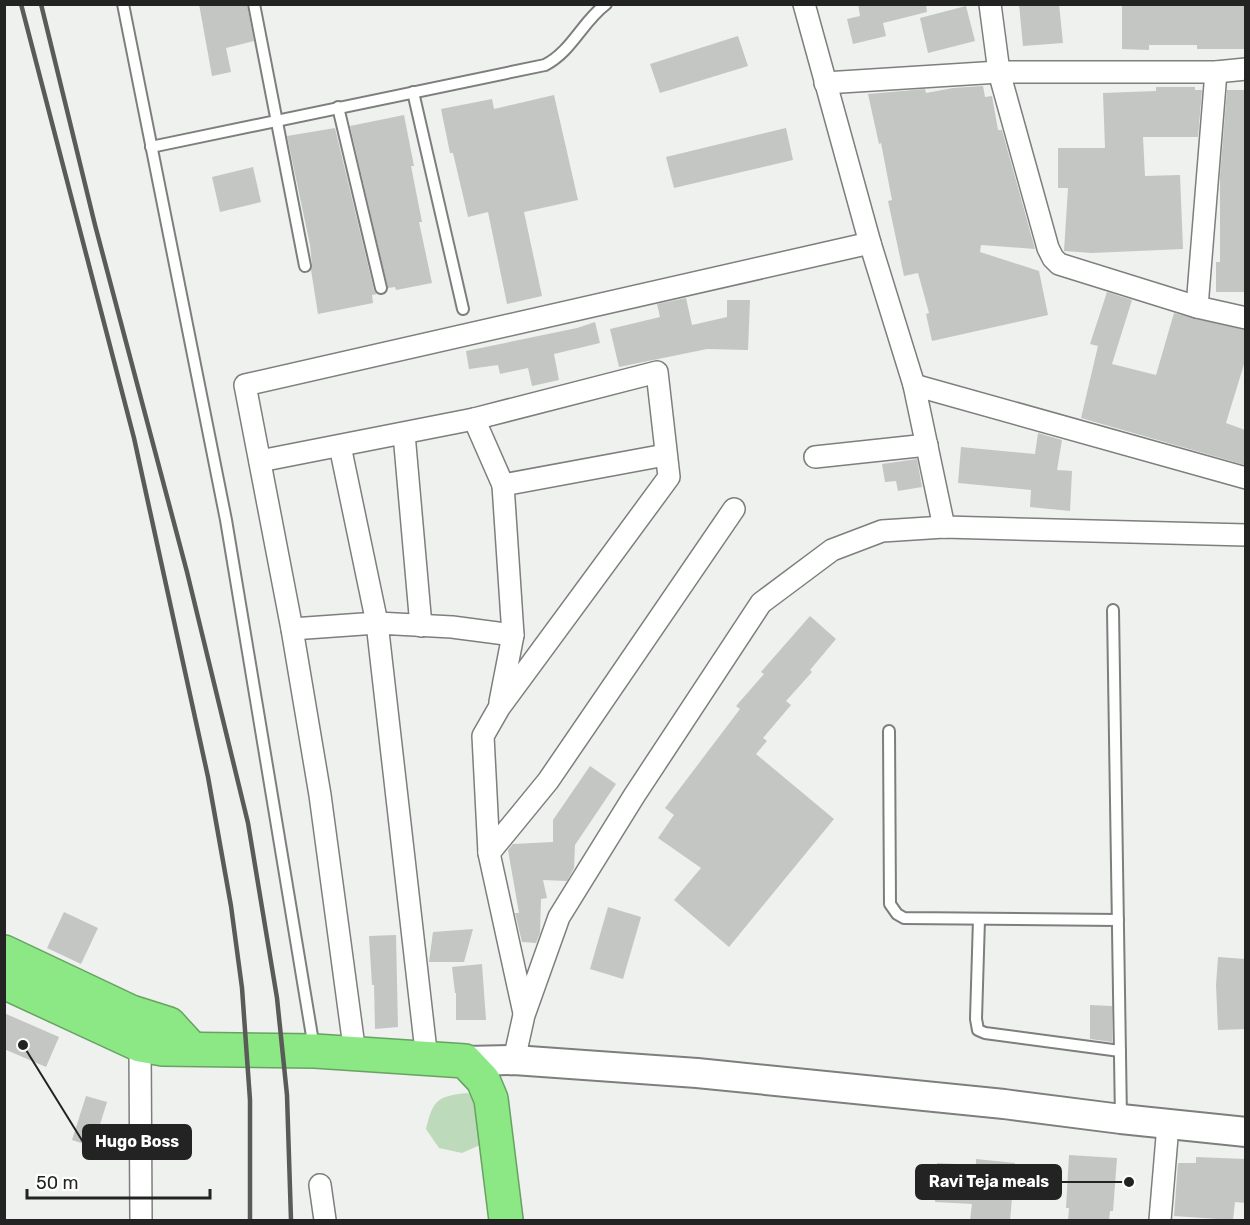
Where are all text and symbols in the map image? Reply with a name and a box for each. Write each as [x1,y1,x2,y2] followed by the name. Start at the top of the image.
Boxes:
[83,1125,191,1159] callout: Hugo Boss
[95,1132,179,1151] text: Hugo Boss
[27,1162,210,1200] scale bar
[916,1165,1061,1199] callout: Ravi Teja meals
[36,1172,79,1194] text: 50 m
[929,1172,1049,1191] text: Ravi Teja meals

